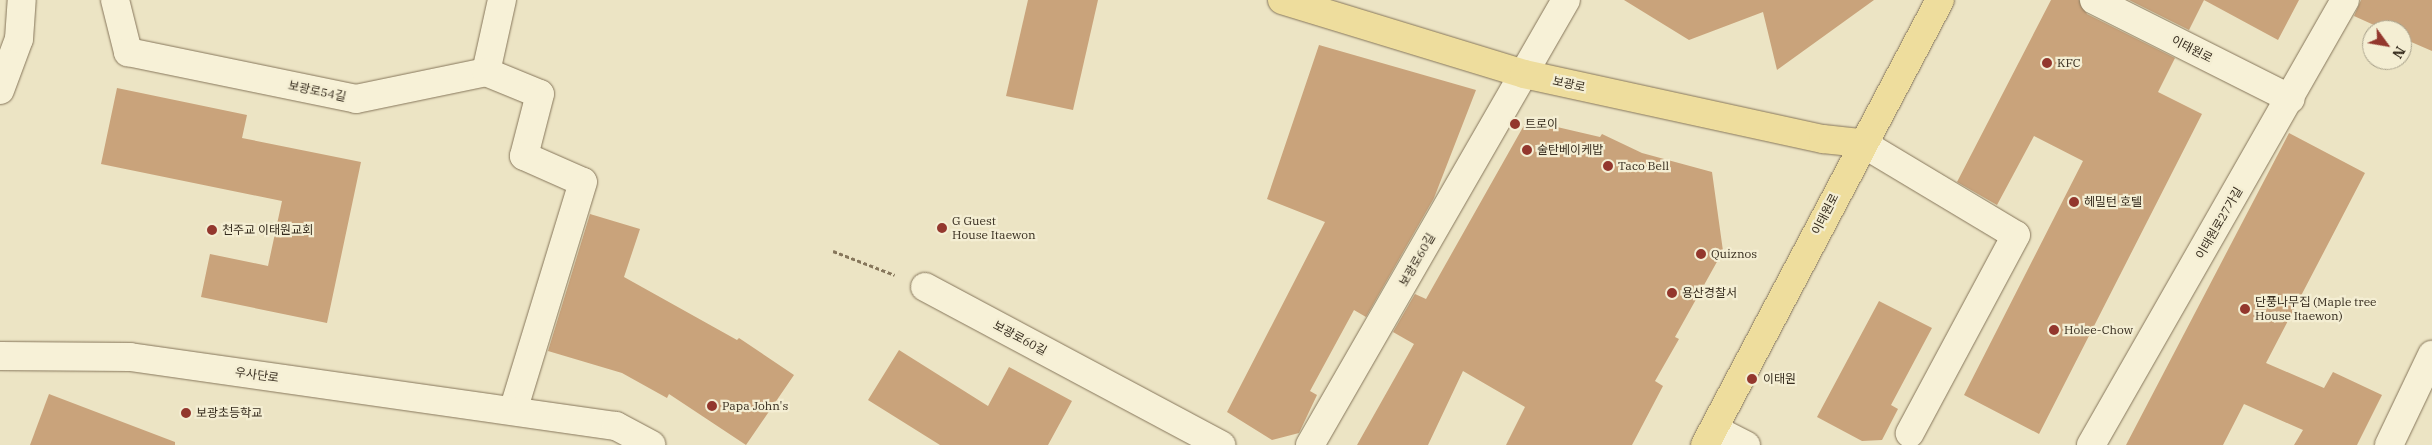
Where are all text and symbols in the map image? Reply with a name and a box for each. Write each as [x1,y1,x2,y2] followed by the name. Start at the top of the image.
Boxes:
[2362,20,2412,70] north arrow
[2169,33,2215,65] street label: 이태원로
[2388,43,2409,62] text: N
[2057,56,2081,70] place label: KFC
[2041,57,2053,69] marker: KFC
[1551,74,1587,94] street label: 보광로
[287,78,347,104] street label: 보광로54길
[1525,117,1558,131] place label: 트로이
[1509,118,1521,130] marker: 트로이
[1537,143,1603,157] place label: 술탄베이케밥
[1521,144,1533,156] marker: 술탄베이케밥
[1618,159,1669,173] place label: Taco Bell
[1602,160,1614,172] marker: Taco Bell
[2193,184,2245,262] street label: 이태원로27가길
[1809,191,1841,237] street label: 이태원로
[2084,195,2142,209] place label: 헤밀턴 호텔
[2068,196,2080,208] marker: 헤밀턴 호텔
[952,214,1036,242] place label: G Guest House Itaewon
[936,222,948,234] marker: G Guest House Itaewon
[222,223,313,237] place label: 천주교 이태원교회
[206,224,218,236] marker: 천주교 이태원교회
[1396,231,1438,289] street label: 보광로60길
[1711,247,1757,261] place label: Quiznos
[1695,248,1707,260] marker: Quiznos
[1682,286,1737,300] place label: 용산경찰서
[1666,287,1678,299] marker: 용산경찰서
[2255,295,2377,323] place label: 단풍나무집 (Maple tree House Itaewon)
[2239,303,2251,315] marker: 단풍나무집 (Maple tree House Itaewon)
[991,318,1049,358] street label: 보광로60길
[2064,323,2133,337] place label: Holee-Chow
[2048,324,2060,336] marker: Holee-Chow
[234,365,280,385] street label: 우사단로
[1745,372,1759,386] marker: 이태원
[1763,372,1796,386] place label: 이태원
[722,399,788,413] place label: Papa John's
[706,400,718,412] marker: Papa John's
[196,406,262,420] place label: 보광초등학교
[180,407,192,419] marker: 보광초등학교

